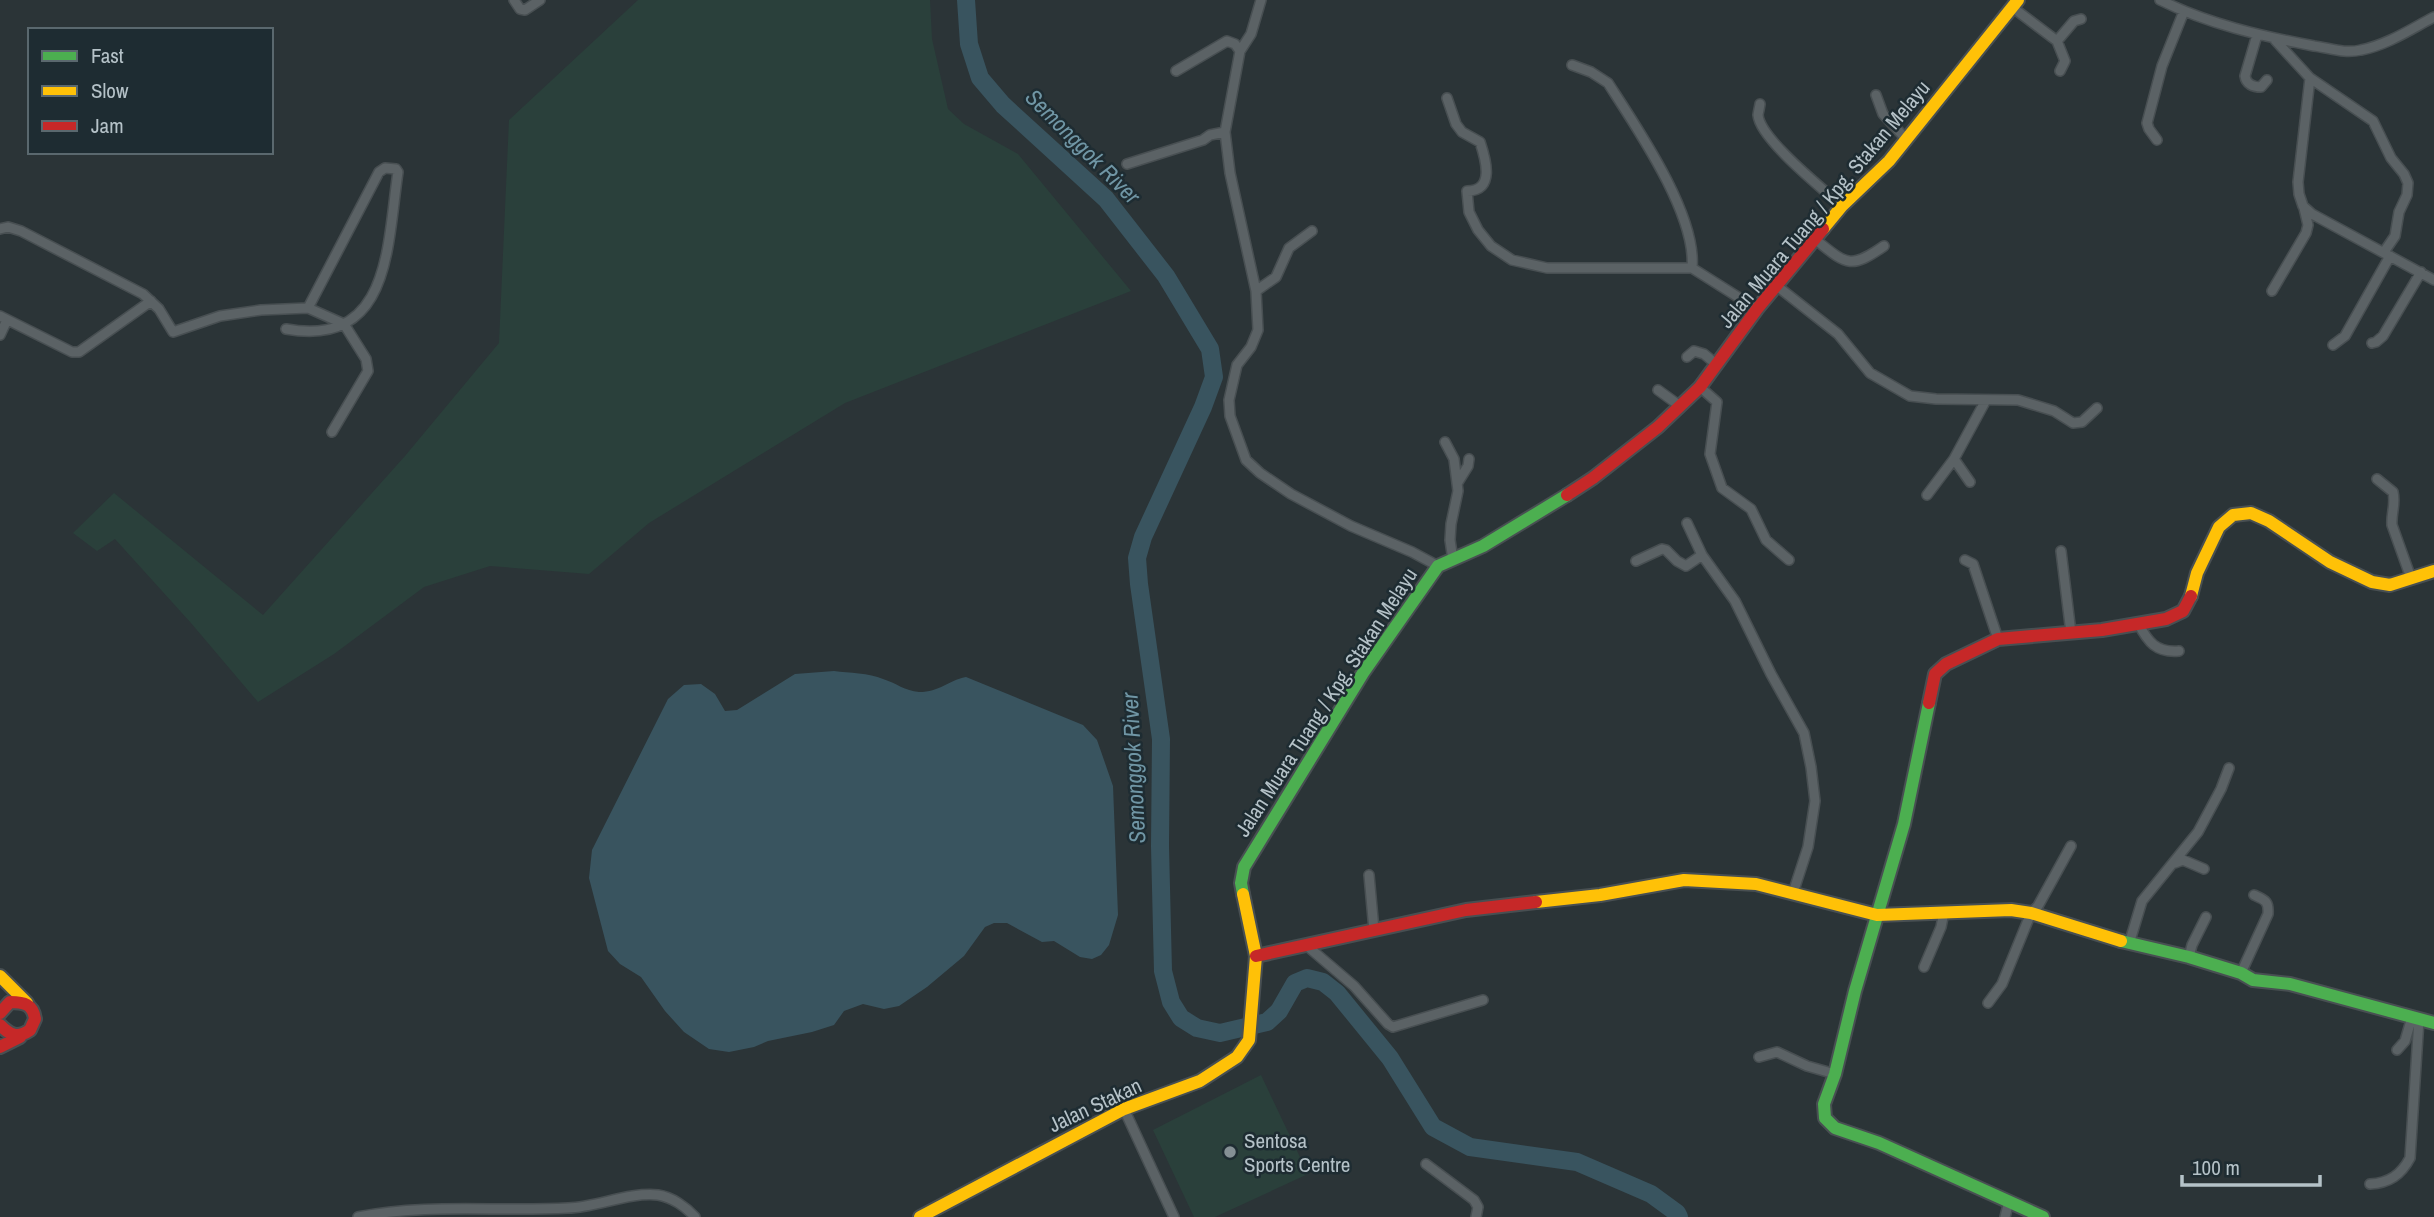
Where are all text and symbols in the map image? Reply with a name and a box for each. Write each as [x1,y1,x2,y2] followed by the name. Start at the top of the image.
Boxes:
[28,28,273,154] legend
[91,41,124,70] text: Fast
[1712,74,1936,334] street label: Jalan Muara Tuang / Kpg. Stakan Melayu
[91,76,129,105] text: Slow
[1019,82,1148,211] water label: Semonggok River
[91,111,124,140] text: Jam
[1228,562,1424,842] street label: Jalan Muara Tuang / Kpg. Stakan Melayu
[1114,691,1152,844] water label: Semonggok River
[1044,1071,1146,1139] street label: Jalan Stakan
[1244,1126,1350,1179] place label: Sentosa Sports Centre
[1222,1144,1238,1160] marker: Sentosa Sports Centre
[2182,1144,2320,1188] scale bar
[2192,1153,2240,1182] text: 100 m

